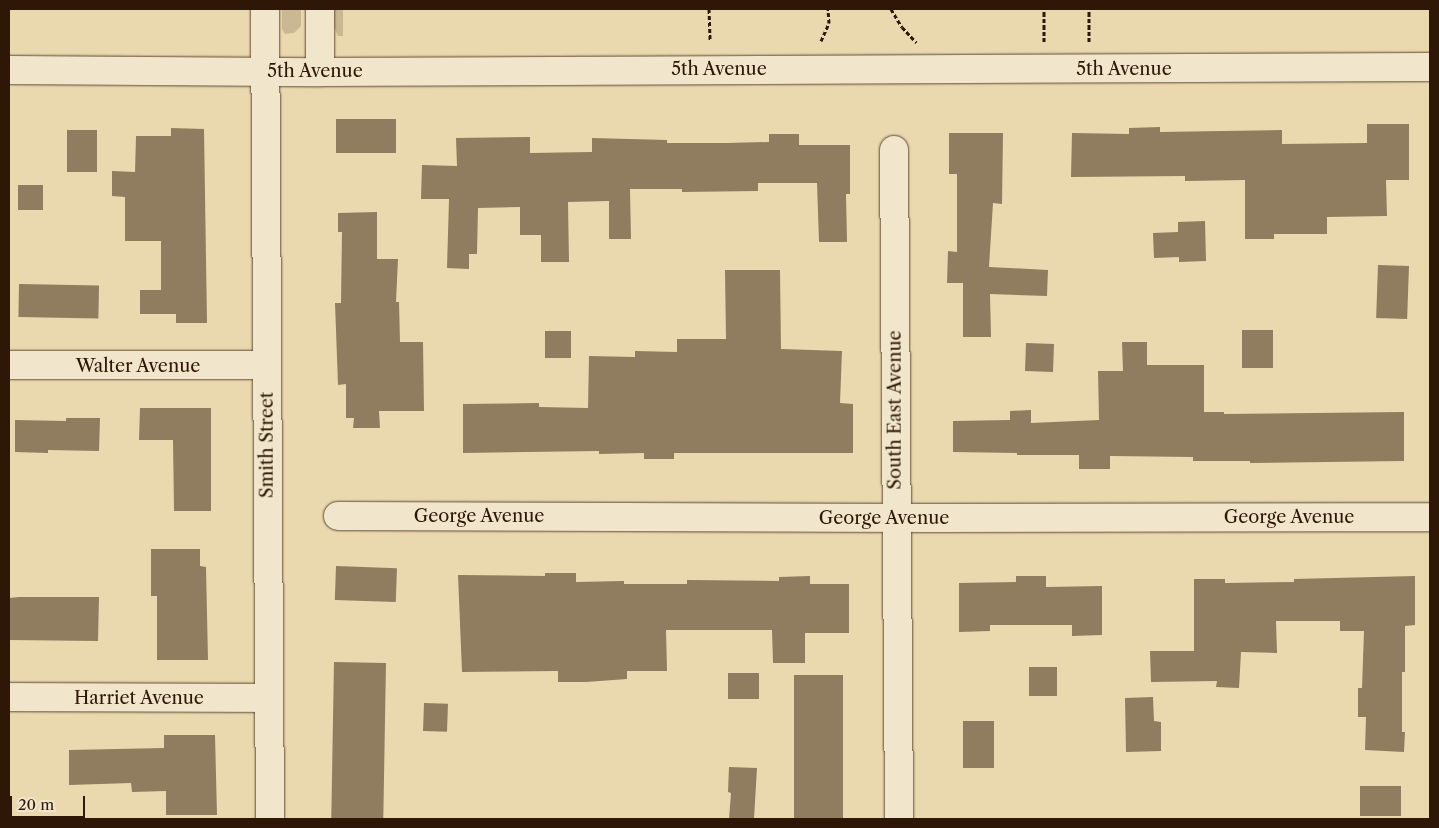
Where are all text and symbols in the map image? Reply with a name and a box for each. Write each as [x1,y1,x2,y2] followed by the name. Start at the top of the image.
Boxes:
[671,58,767,80] street label: 5th Avenue
[1076,58,1172,80] street label: 5th Avenue
[267,60,363,82] street label: 5th Avenue
[884,330,906,490] street label: South East Avenue
[75,355,201,377] street label: Walter Avenue
[256,392,278,498] street label: Smith Street
[413,505,545,527] street label: George Avenue
[1223,506,1355,528] street label: George Avenue
[818,507,950,529] street label: George Avenue
[74,687,204,709] street label: Harriet Avenue
[12,786,88,818] scale bar
[18,795,54,814] text: 20 m

